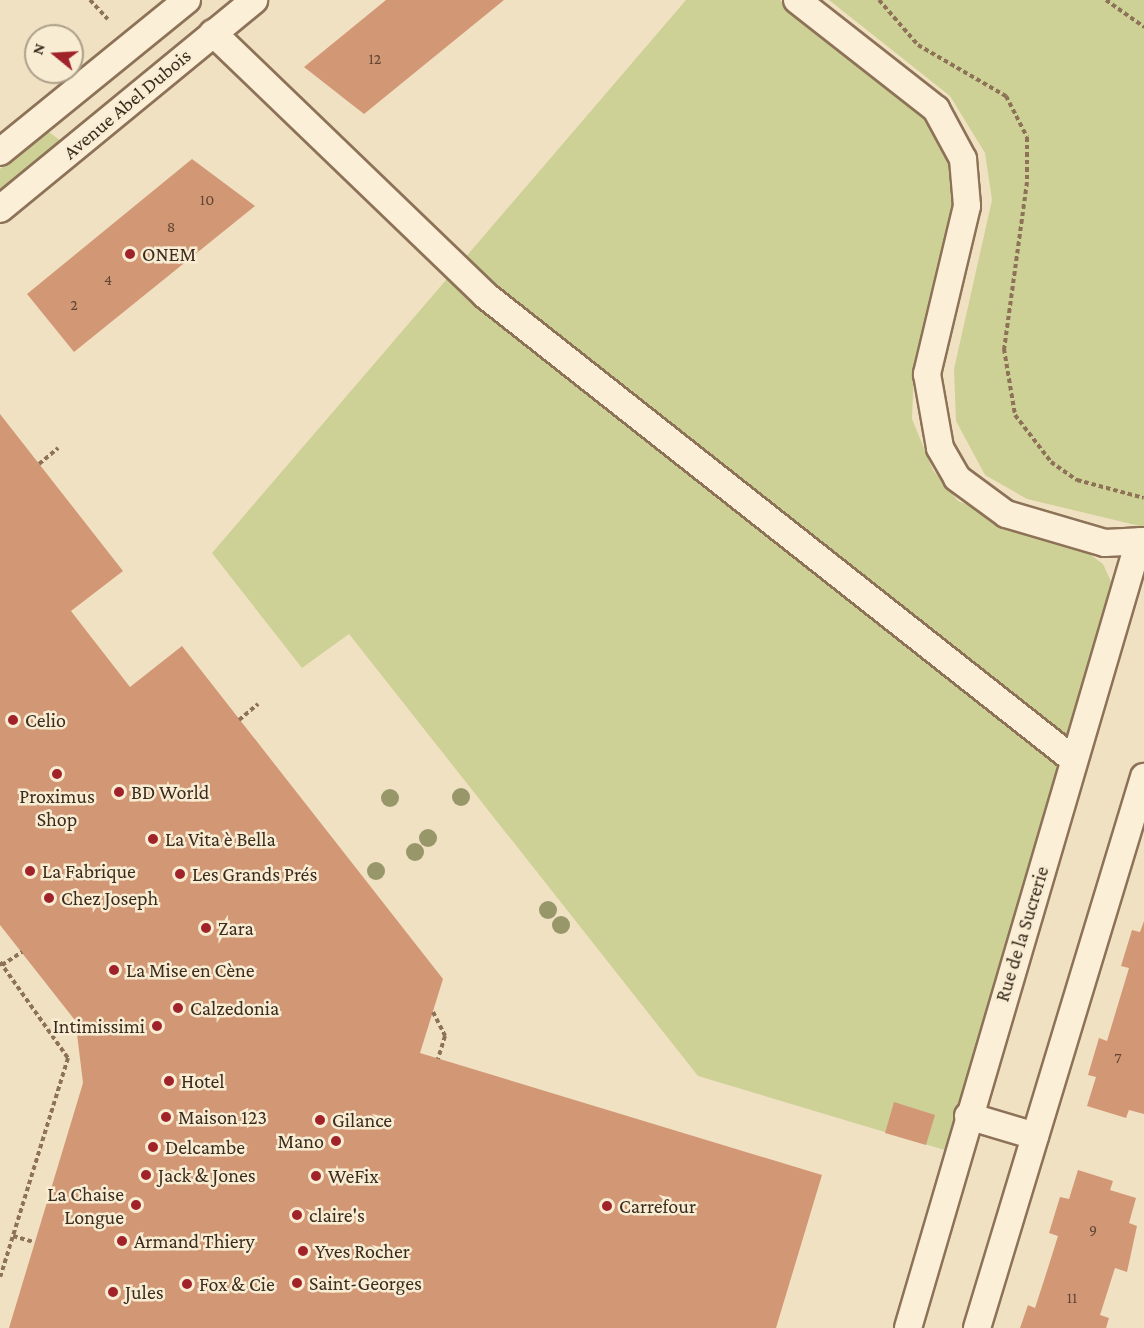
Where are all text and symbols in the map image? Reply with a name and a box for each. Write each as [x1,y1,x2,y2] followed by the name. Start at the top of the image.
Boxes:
[24,24,84,84] north arrow
[29,41,48,57] text: N
[58,44,196,164] street label: Avenue Abel Dubois
[369,49,381,69] house number: 12
[200,190,214,210] house number: 10
[167,217,175,237] house number: 8
[142,242,196,266] place label: ONEM
[123,247,137,261] marker: ONEM
[104,270,112,290] house number: 4
[70,295,78,315] house number: 2
[25,708,66,732] place label: Celio
[6,713,20,727] marker: Celio
[50,767,64,781] marker: Proximus Shop
[131,780,209,804] place label: BD World
[19,784,95,831] place label: Proximus Shop
[112,785,126,799] marker: BD World
[165,827,276,851] place label: La Vita è Bella
[146,832,160,846] marker: La Vita è Bella
[42,859,136,883] place label: La Fabrique
[192,862,317,886] place label: Les Grands Prés
[990,863,1054,1005] street label: Rue de la Sucrerie
[23,864,37,878] marker: La Fabrique
[173,867,187,881] marker: Les Grands Prés
[61,886,158,910] place label: Chez Joseph
[42,891,56,905] marker: Chez Joseph
[218,916,254,940] place label: Zara
[199,921,213,935] marker: Zara
[126,958,255,982] place label: La Mise en Cène
[107,963,121,977] marker: La Mise en Cène
[190,996,279,1020] place label: Calzedonia
[171,1001,185,1015] marker: Calzedonia
[53,1014,145,1038] place label: Intimissimi
[150,1019,164,1033] marker: Intimissimi
[1114,1048,1122,1068] house number: 7
[181,1069,225,1093] place label: Hotel
[162,1074,176,1088] marker: Hotel
[178,1105,267,1129] place label: Maison 123
[332,1108,392,1132] place label: Gilance
[159,1110,173,1124] marker: Maison 123
[313,1113,327,1127] marker: Gilance
[277,1129,324,1153] place label: Mano
[329,1134,343,1148] marker: Mano
[165,1135,245,1159] place label: Delcambe
[146,1140,160,1154] marker: Delcambe
[158,1163,256,1187] place label: Jack & Jones
[328,1164,379,1188] place label: WeFix
[139,1168,153,1182] marker: Jack & Jones
[309,1169,323,1183] marker: WeFix
[47,1182,124,1229] place label: La Chaise Longue
[619,1194,696,1218] place label: Carrefour
[129,1198,143,1212] marker: La Chaise Longue
[600,1199,614,1213] marker: Carrefour
[309,1203,365,1227] place label: claire's
[290,1208,304,1222] marker: claire's
[1089,1220,1097,1240] house number: 9
[134,1229,255,1253] place label: Armand Thiery
[115,1234,129,1248] marker: Armand Thiery
[315,1239,410,1263] place label: Yves Rocher
[296,1244,310,1258] marker: Yves Rocher
[309,1271,422,1295] place label: Saint-Georges
[199,1272,275,1296] place label: Fox & Cie
[290,1276,304,1290] marker: Saint-Georges
[180,1277,194,1291] marker: Fox & Cie
[125,1280,164,1304] place label: Jules
[106,1285,120,1299] marker: Jules
[1067,1288,1077,1308] house number: 11

